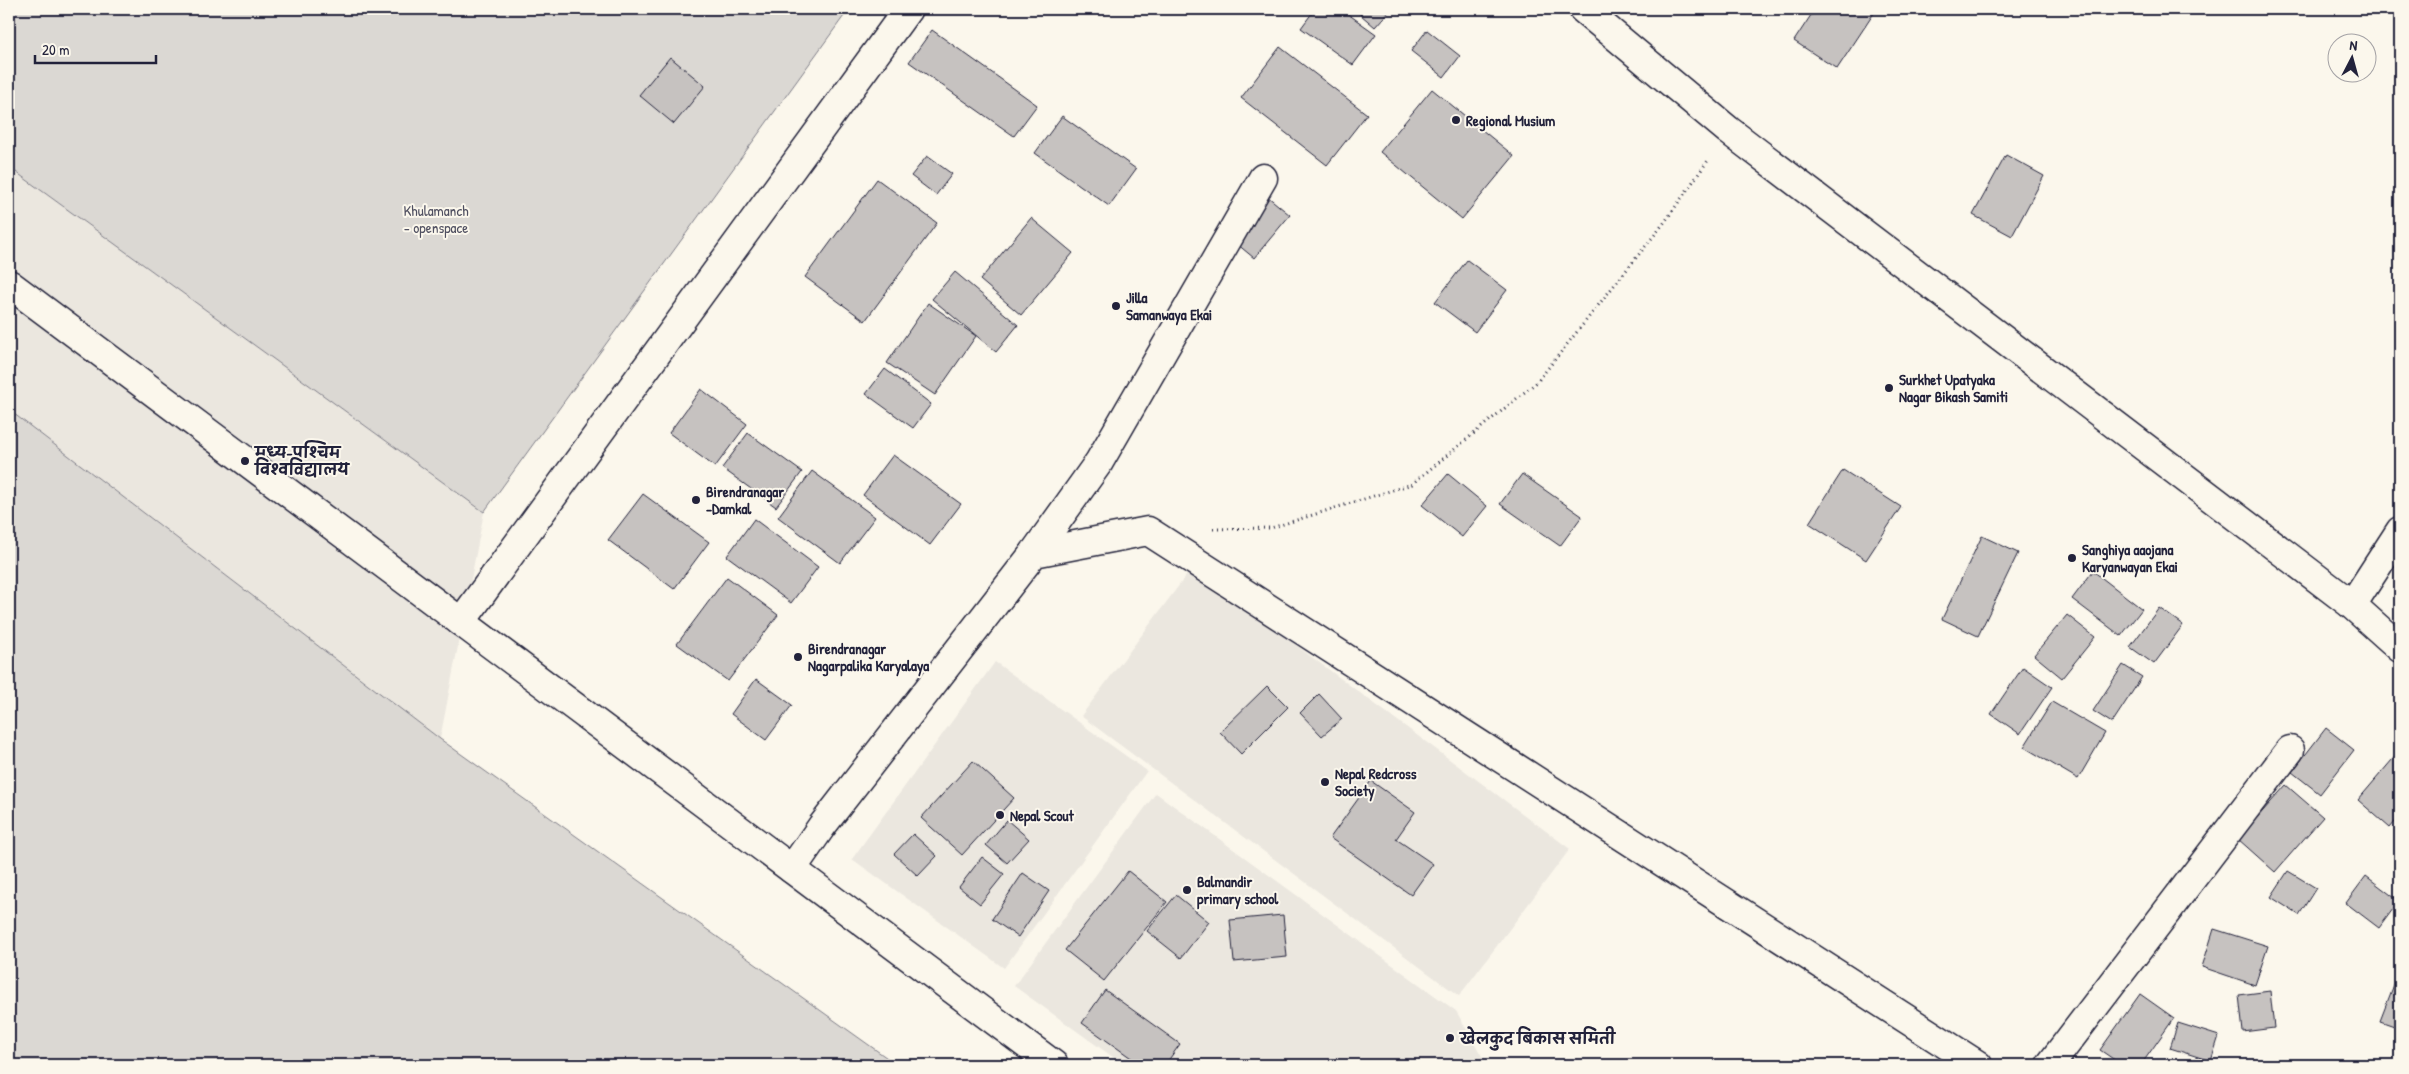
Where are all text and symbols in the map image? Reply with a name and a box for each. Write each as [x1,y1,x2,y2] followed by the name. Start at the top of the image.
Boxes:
[35,32,156,64] scale bar
[2326,32,2376,82] north arrow
[2349,35,2359,54] text: N
[42,39,69,60] text: 20 m
[1466,110,1555,132] place label: Regional Musium
[1450,114,1462,126] marker: Regional Musium
[404,200,469,238] park label: Khulamanch - openspace
[1126,287,1212,326] place label: Jilla Samanwaya Ekai
[1110,300,1122,312] marker: Jilla Samanwaya Ekai
[1899,369,2008,408] place label: Surkhet Upatyaka Nagar Bikash Samiti
[1883,382,1895,394] marker: Surkhet Upatyaka Nagar Bikash Samiti
[253,440,350,480] place label: मध्य-पश्चिम विश्वविद्यालय
[239,455,251,467] marker: मध्य-पश्चिम विश्वविद्यालय
[706,481,784,519] place label: Birendranagar -Damkal
[690,494,702,506] marker: Birendranagar -Damkal
[2082,539,2178,578] place label: Sanghiya aaojana Karyanwayan Ekai
[2066,552,2078,564] marker: Sanghiya aaojana Karyanwayan Ekai
[808,638,929,677] place label: Birendranagar Nagarpalika Karyalaya
[792,651,804,663] marker: Birendranagar Nagarpalika Karyalaya
[1335,763,1417,802] place label: Nepal Redcross Society
[1319,776,1331,788] marker: Nepal Redcross Society
[1010,805,1074,827] place label: Nepal Scout
[994,809,1006,821] marker: Nepal Scout
[1197,871,1279,910] place label: Balmandir primary school
[1181,884,1193,896] marker: Balmandir primary school
[1458,1026,1617,1051] place label: खेलकुद बिकास समिती
[1444,1032,1456,1044] marker: खेलकुद बिकास समिती

